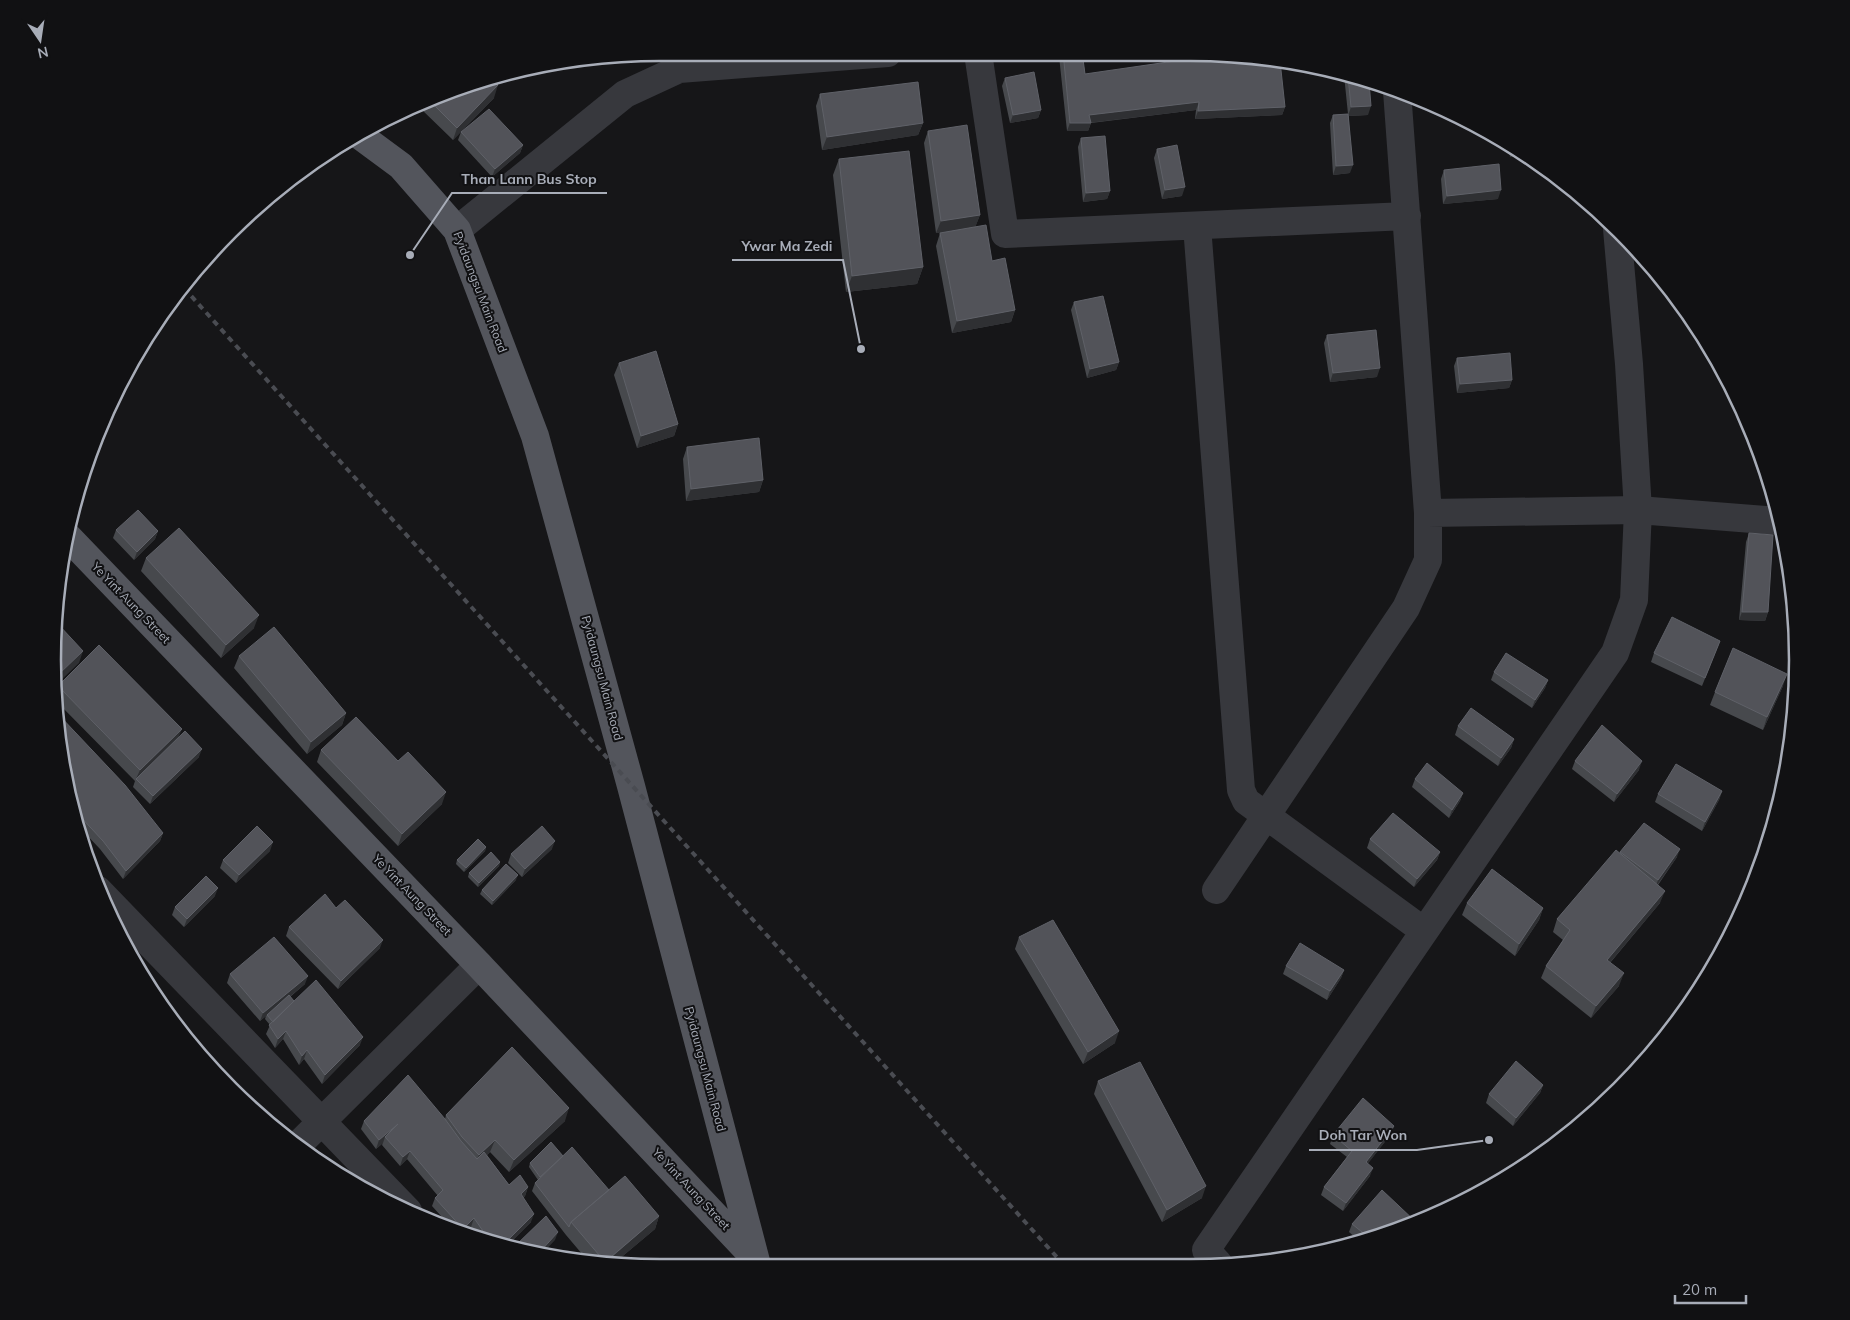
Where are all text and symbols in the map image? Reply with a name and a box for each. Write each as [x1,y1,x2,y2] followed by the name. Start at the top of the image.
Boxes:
[15,15,65,65] north arrow
[36,43,50,63] text: N
[452,164,607,193] callout: Than Lann Bus Stop
[461,170,597,188] text: Than Lann Bus Stop
[450,229,511,355] street label: Pyidaungsu Main Road
[732,231,843,260] callout: Ywar Ma Zedi
[740,237,833,255] text: Ywar Ma Zedi
[88,558,174,646] street label: Ye Yint Aung Street
[579,614,626,742] street label: Pyidaungsu Main Road
[369,850,455,938] street label: Ye Yint Aung Street
[682,1005,729,1133] street label: Pyidaungsu Main Road
[1309,1121,1417,1150] callout: Doh Tar Won
[1319,1126,1407,1144] text: Doh Tar Won
[649,1144,733,1233] street label: Ye Yint Aung Street
[1675,1272,1746,1304] scale bar
[1682,1280,1717,1299] text: 20 m

